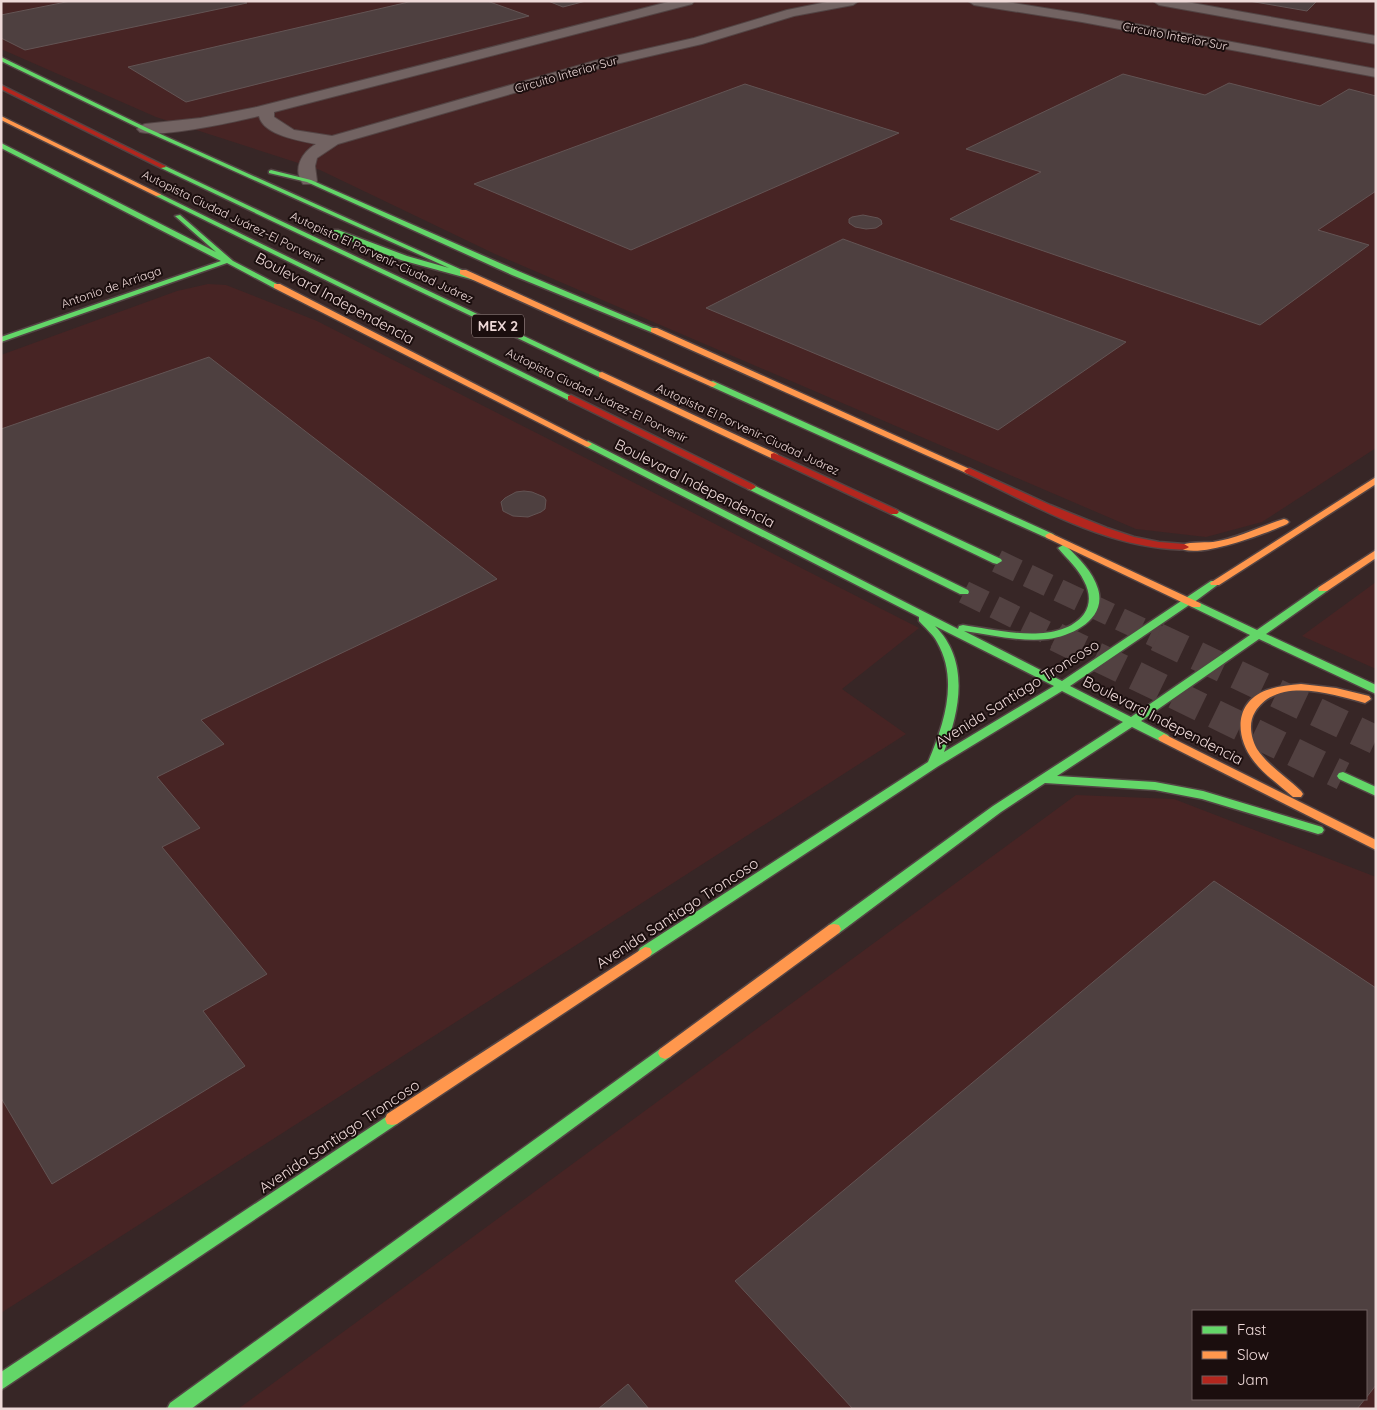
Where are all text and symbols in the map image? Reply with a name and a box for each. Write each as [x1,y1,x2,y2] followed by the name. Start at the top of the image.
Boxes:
[1121,19,1229,54] street label: Circuito Interior Sur
[513,52,619,96] street label: Circuito Interior Sur
[140,166,327,268] street label: Autopista Ciudad Juárez-El Porvenir
[288,208,476,306] street label: Autopista El Porvenir-Ciudad Juárez
[252,248,418,348] street label: Boulevard Independencia
[59,263,163,311] street label: Antonio de Arriaga
[472,314,524,338] road number: MEX 2
[504,344,691,446] street label: Autopista Ciudad Juárez-El Porvenir
[654,380,842,478] street label: Autopista El Porvenir-Ciudad Juárez
[612,434,778,532] street label: Boulevard Independencia
[931,635,1103,751] street label: Avenida Santiago Troncoso
[1080,671,1246,769] street label: Boulevard Independencia
[592,853,762,973] street label: Avenida Santiago Troncoso
[255,1075,423,1197] street label: Avenida Santiago Troncoso
[1192,1310,1367,1400] legend
[1237,1320,1266,1339] text: Fast
[1237,1345,1269,1364] text: Slow
[1237,1370,1268,1389] text: Jam

